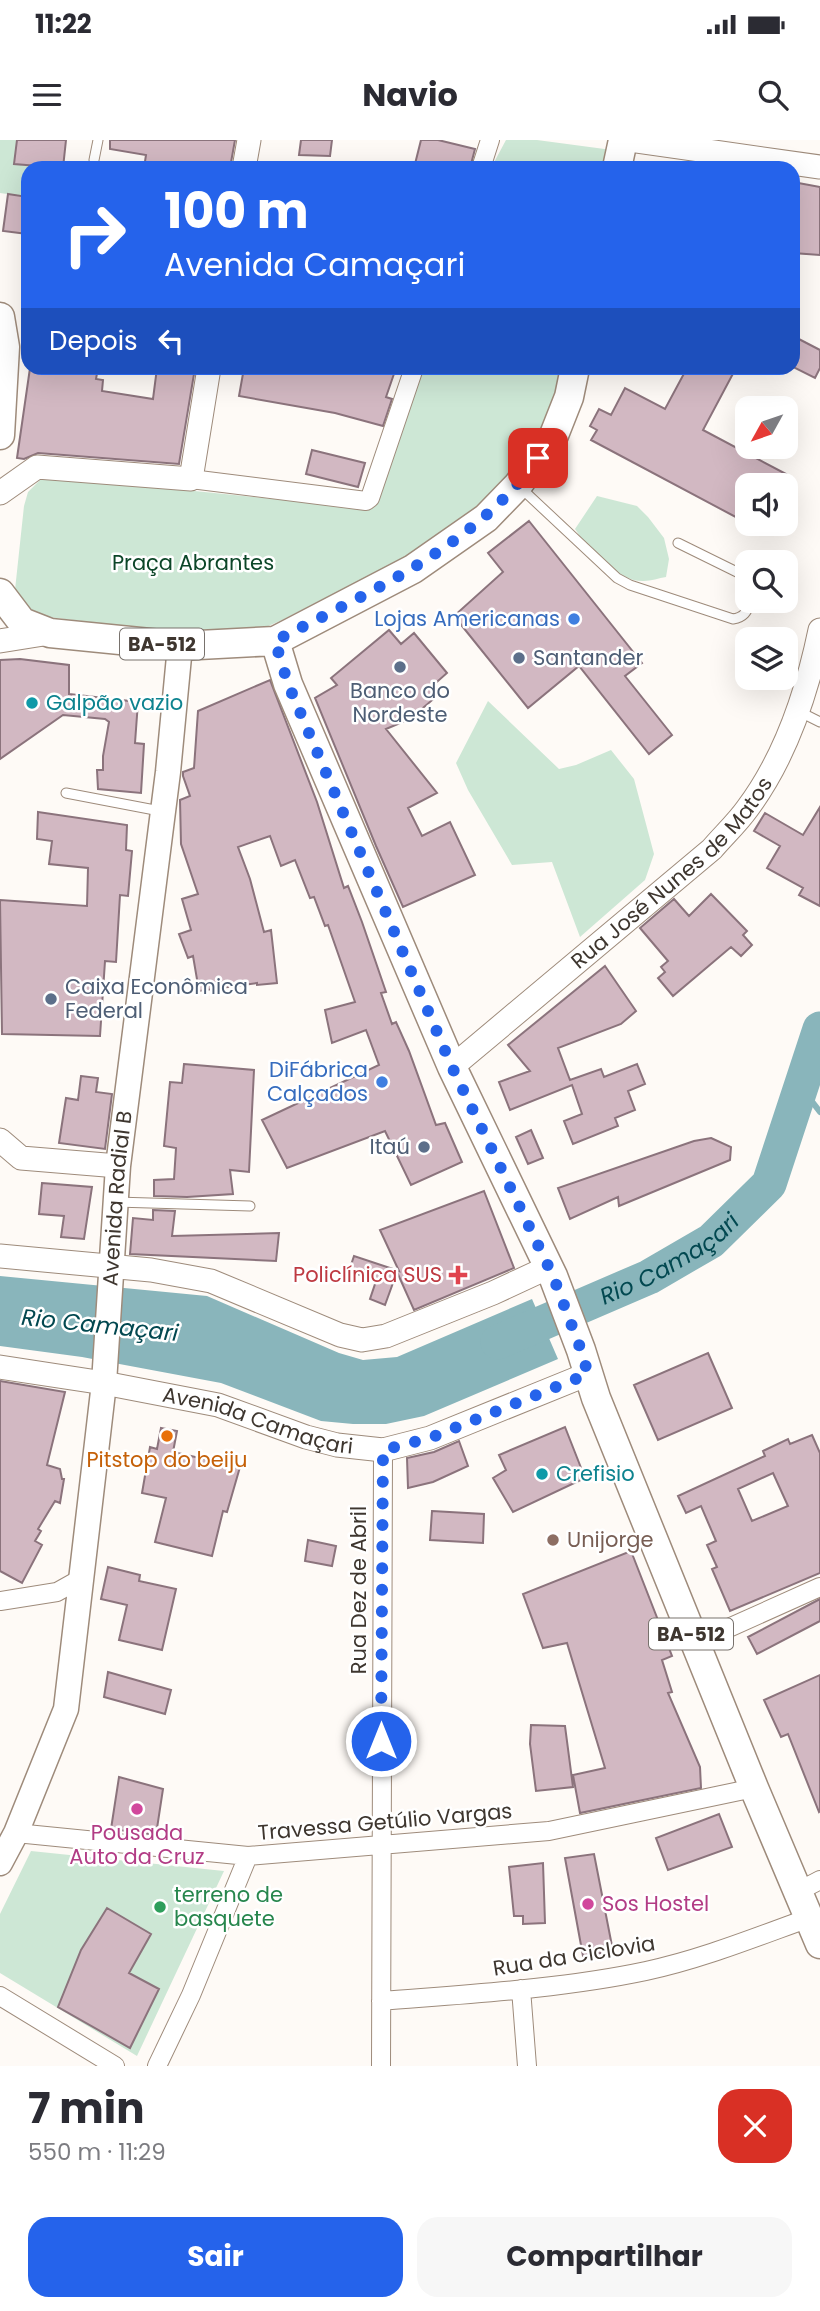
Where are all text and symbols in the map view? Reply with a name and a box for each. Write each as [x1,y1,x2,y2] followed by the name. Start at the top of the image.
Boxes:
[35,6,92,42] text: 11:22
[362,72,458,117] text: Navio
[28,76,66,114] icon: menu
[754,76,792,114] icon: search
[164,177,309,245] text: 100 m
[49,189,140,280] icon: right
[164,242,465,287] text: Avenida Camaçari
[152,322,190,360] icon: left
[49,323,138,359] text: Depois
[735,396,798,458] north arrow
[735,396,798,690] map controls
[508,428,568,488] pin
[519,439,557,477] icon: arrive
[735,473,798,536] button: sound
[112,548,274,577] park label: Praça Abrantes
[735,550,798,613] button: search
[374,604,560,633] place label: Lojas Americanas
[566,611,582,627] marker: Lojas Americanas
[735,627,798,690] button: layers
[120,629,204,660] road number: BA-512
[533,643,643,672] place label: Santander
[511,650,527,666] marker: Santander
[392,659,408,675] marker: Banco do Nordeste
[350,676,450,729] place label: Banco do Nordeste
[46,688,183,717] place label: Galpão vazio
[24,695,40,711] marker: Galpão vazio
[565,771,779,975] street label: Rua José Nunes de Matos
[65,972,248,1025] place label: Caixa Econômica Federal
[43,991,59,1007] marker: Caixa Econômica Federal
[267,1055,368,1108] place label: DiFábrica Calçados
[374,1074,390,1090] marker: DiFábrica Calçados
[95,1109,139,1287] street label: Avenida Radial B
[370,1132,410,1161] place label: Itaú
[416,1139,432,1155] marker: Itaú
[595,1206,747,1312] water label: Rio Camaçari
[293,1260,442,1289] place label: Policlínica SUS
[448,1265,468,1285] marker: Policlínica SUS
[20,1301,180,1349] water label: Rio Camaçari
[160,1380,354,1461] street label: Avenida Camaçari
[159,1428,175,1444] marker: Pitstop do beiju
[86,1445,248,1474] place label: Pitstop do beiju
[556,1459,635,1488] place label: Crefisio
[534,1466,550,1482] marker: Crefisio
[344,1506,373,1674] street label: Rua Dez de Abril
[567,1525,653,1554] place label: Unijorge
[545,1532,561,1548] marker: Unijorge
[649,1618,733,1650] road number: BA-512
[344,1704,418,1778] position arrow
[257,1796,513,1847] street label: Travessa Getúlio Vargas
[129,1801,145,1817] marker: Pousada Auto da Cruz
[69,1818,205,1871] place label: Pousada Auto da Cruz
[174,1880,283,1933] place label: terreno de basquete
[602,1889,709,1918] place label: Sos Hostel
[580,1896,596,1912] marker: Sos Hostel
[152,1899,168,1915] marker: terreno de basquete
[491,1928,657,1983] street label: Rua da Ciclovia
[28,2079,145,2138] text: 7 min
[718,2089,792,2163] button: close
[28,2136,166,2168] text: 550 m · 11:29
[28,2217,403,2297] button: Sair
[417,2217,792,2297] button: Compartilhar

